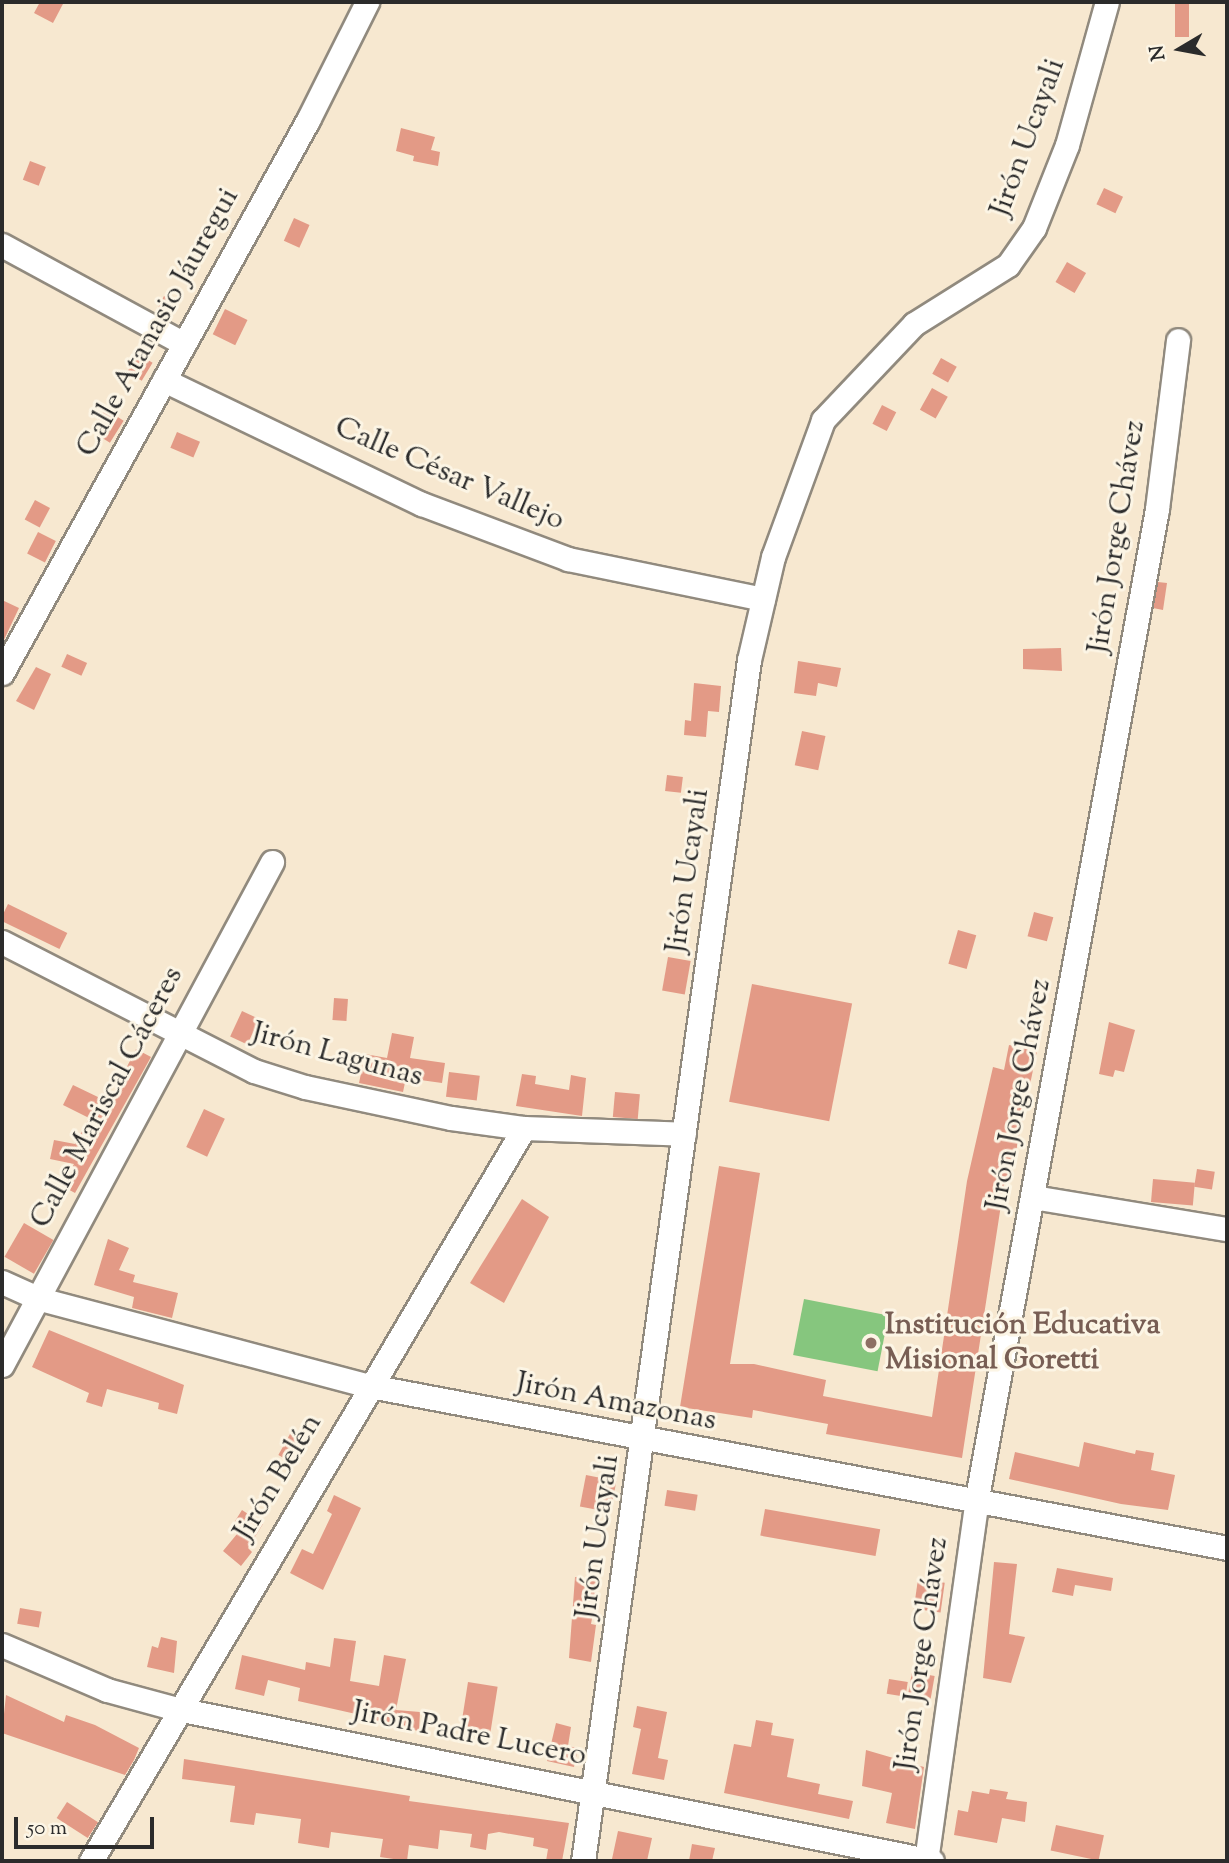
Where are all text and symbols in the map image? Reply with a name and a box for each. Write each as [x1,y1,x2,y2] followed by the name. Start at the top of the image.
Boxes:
[1145,14,1215,84] north arrow
[1144,43,1173,63] text: N
[984,54,1074,222] street label: Jirón Ucayali
[70,182,248,464] street label: Calle Atanasio Jáuregui
[329,410,569,540] street label: Calle César Vallejo
[1082,418,1154,656] street label: Jirón Jorge Chávez
[660,787,718,955] street label: Jirón Ucayali
[24,961,192,1235] street label: Calle Mariscal Cáceres
[980,976,1060,1214] street label: Jirón Jorge Chávez
[248,1016,426,1096] street label: Jirón Lagunas
[885,1308,1160,1378] place label: Institución Educativa Misional Goretti
[863,1335,879,1351] marker: Institución Educativa Misional Goretti
[513,1366,719,1440] street label: Jirón Amazonas
[227,1408,331,1548] street label: Jirón Belén
[570,1453,628,1621] street label: Jirón Ucayali
[889,1535,957,1773] street label: Jirón Jorge Chávez
[349,1695,589,1775] street label: Jirón Padre Lucero
[18,1804,158,1848] scale bar
[27,1814,67,1844] text: 50 m

